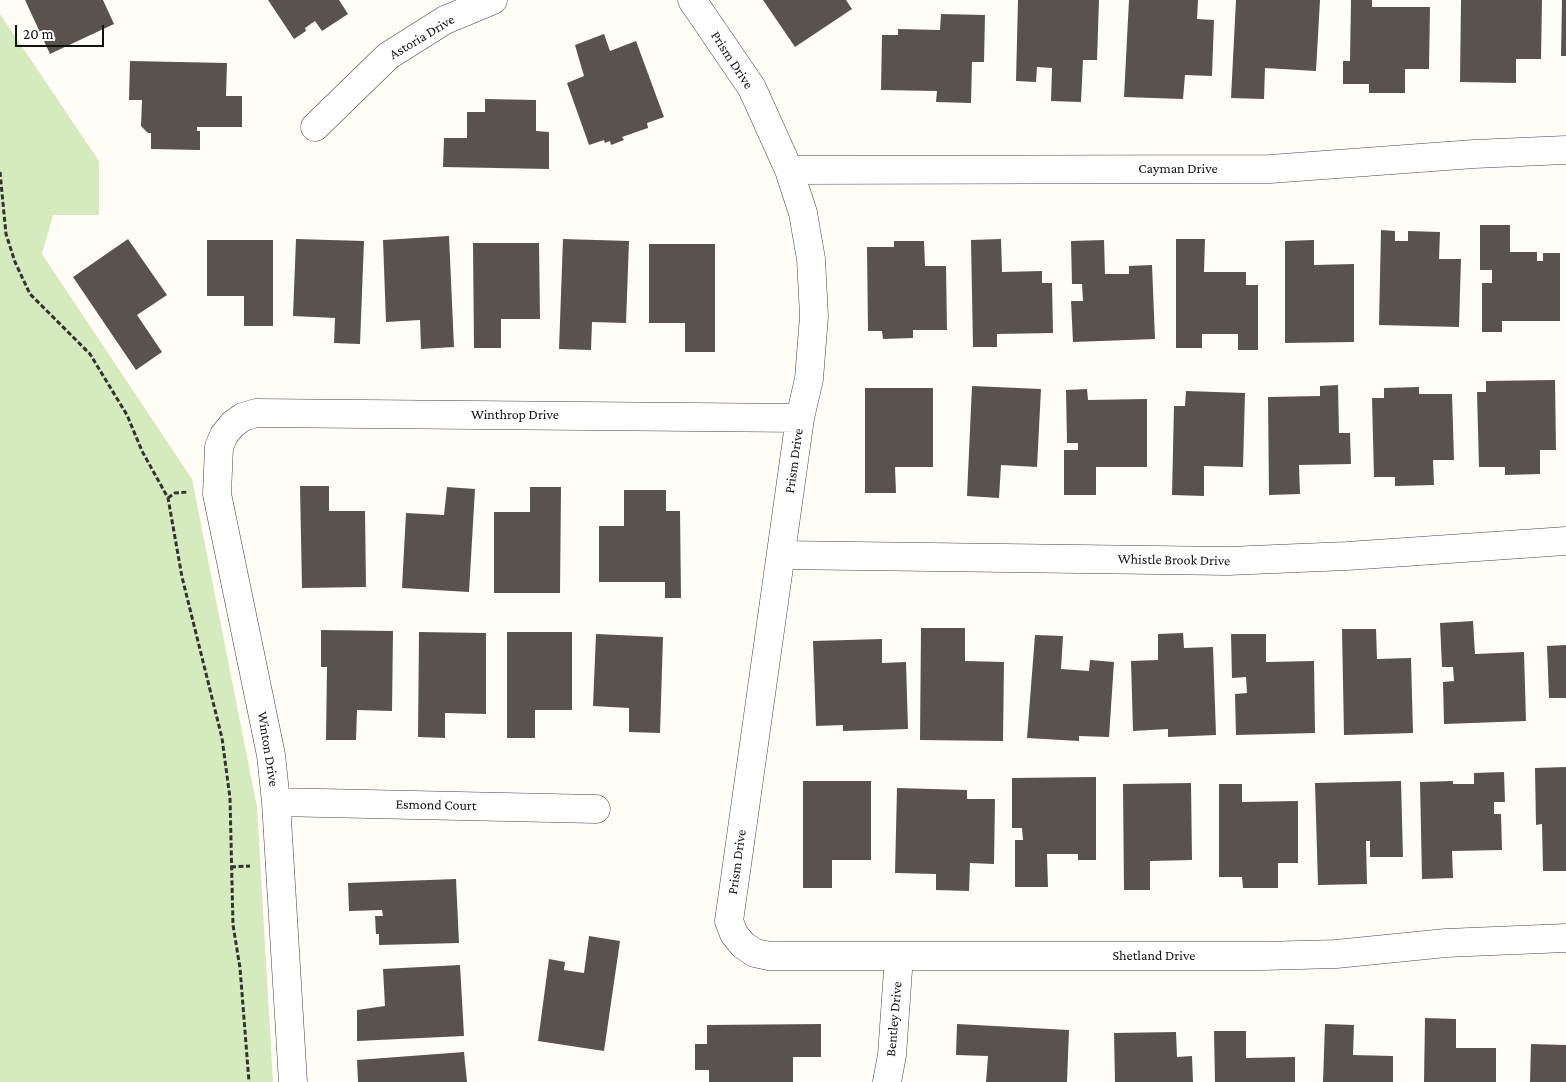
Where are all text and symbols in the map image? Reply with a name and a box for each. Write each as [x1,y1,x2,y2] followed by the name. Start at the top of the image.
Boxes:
[386,11,458,63] street label: Astoria Drive
[18,15,106,47] scale bar
[23,26,54,42] text: 20 m
[707,28,757,92] street label: Prism Drive
[1138,161,1218,177] street label: Cayman Drive
[471,407,559,423] street label: Winthrop Drive
[781,427,807,495] street label: Prism Drive
[1118,551,1230,569] street label: Whistle Brook Drive
[254,710,282,788] street label: Winton Drive
[395,796,477,814] street label: Esmond Court
[724,828,750,896] street label: Prism Drive
[1113,948,1195,964] street label: Shetland Drive
[882,981,906,1057] street label: Bentley Drive

